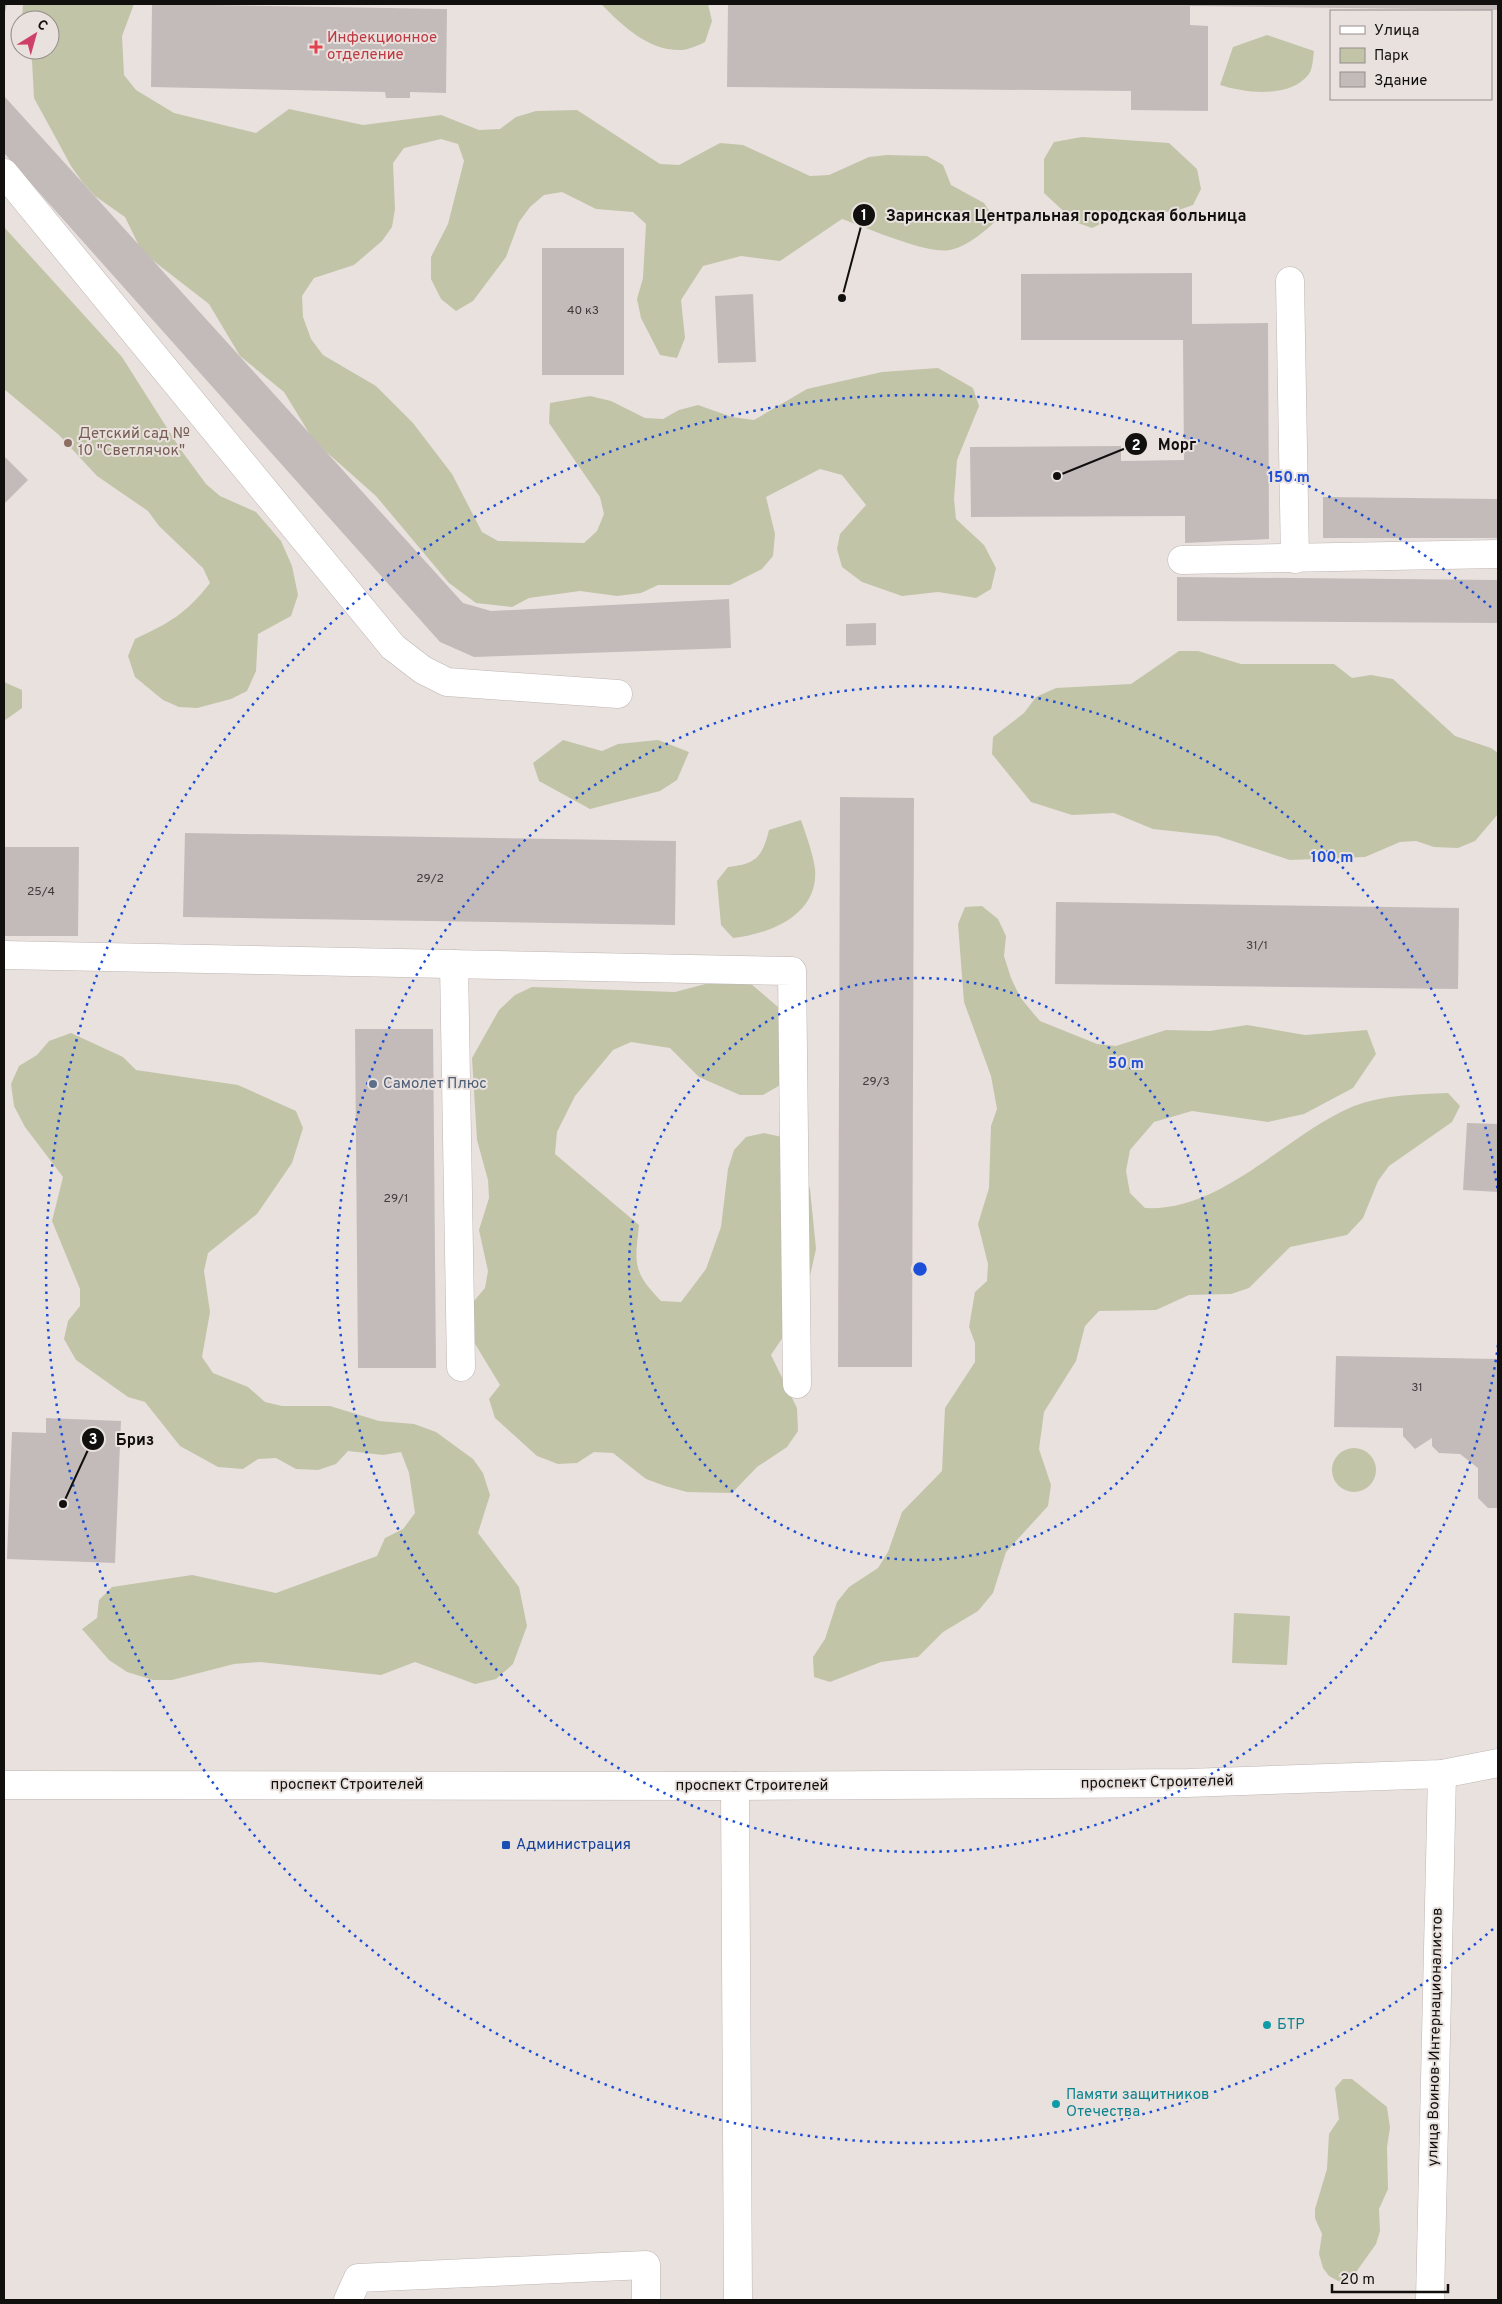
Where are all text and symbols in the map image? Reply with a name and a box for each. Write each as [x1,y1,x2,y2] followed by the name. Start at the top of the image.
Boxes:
[10,10,60,60] north arrow
[1330,10,1492,100] legend
[33,16,51,35] text: С
[1374,22,1419,41] text: Улица
[327,29,437,65] place label: Инфекционное отделение
[309,40,323,54] marker: Инфекционное отделение
[1374,47,1409,66] text: Парк
[1374,72,1427,91] text: Здание
[851,199,1257,230] callout: Заринская Центральная городская больница
[861,207,867,226] text: 1
[886,207,1246,227] text: Заринская Центральная городская больница
[567,303,599,319] house number: 40 к3
[78,425,190,461] place label: Детский сад № 10 "Светлячок"
[1123,429,1207,460] callout: Морг
[1158,436,1196,456] text: Морг
[62,437,74,449] marker: Детский сад № 10 "Светлячок"
[1131,437,1141,456] text: 2
[1268,469,1310,488] text: 150 m
[1311,849,1353,868] text: 100 m
[416,871,444,887] house number: 29/2
[27,884,55,900] house number: 25/4
[1246,938,1268,954] house number: 31/1
[1108,1055,1144,1074] text: 50 m
[862,1074,890,1090] house number: 29/3
[383,1075,487,1094] place label: Самолет Плюс
[367,1078,379,1090] marker: Самолет Плюс
[384,1191,408,1207] house number: 29/1
[911,1260,929,1278] centre of rings
[1411,1380,1423,1396] house number: 31
[80,1424,164,1455] callout: Бриз
[89,1431,98,1450] text: 3
[116,1431,154,1451] text: Бриз
[1080,1772,1234,1794] street label: проспект Строителей
[271,1776,423,1795] street label: проспект Строителей
[676,1777,828,1796] street label: проспект Строителей
[516,1836,631,1855] place label: Администрация
[500,1839,512,1851] marker: Администрация
[1424,1907,1448,2167] street label: улица Воинов-Интернационалистов
[1277,2016,1305,2035] place label: БТР
[1261,2019,1273,2031] marker: БТР
[1066,2086,1209,2122] place label: Памяти защитников Отечества
[1050,2098,1062,2110] marker: Памяти защитников Отечества
[1332,2262,1448,2294] scale bar
[1340,2271,1375,2290] text: 20 m

